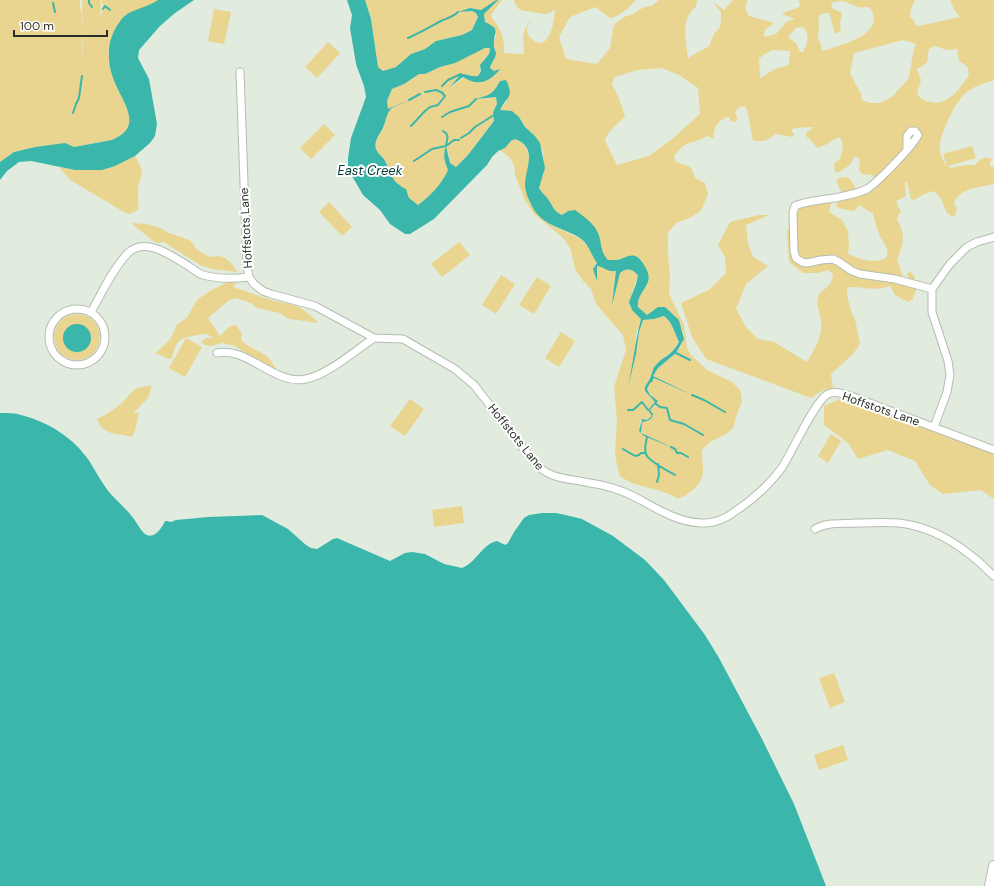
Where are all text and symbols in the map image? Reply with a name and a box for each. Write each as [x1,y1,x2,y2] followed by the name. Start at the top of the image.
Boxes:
[14,12,107,38] scale bar
[20,18,54,34] text: 100 m
[338,162,403,179] water label: East Creek
[236,187,256,269] street label: Hoffstots Lane
[840,388,922,430] street label: Hoffstots Lane
[484,401,548,474] street label: Hoffstots Lane

